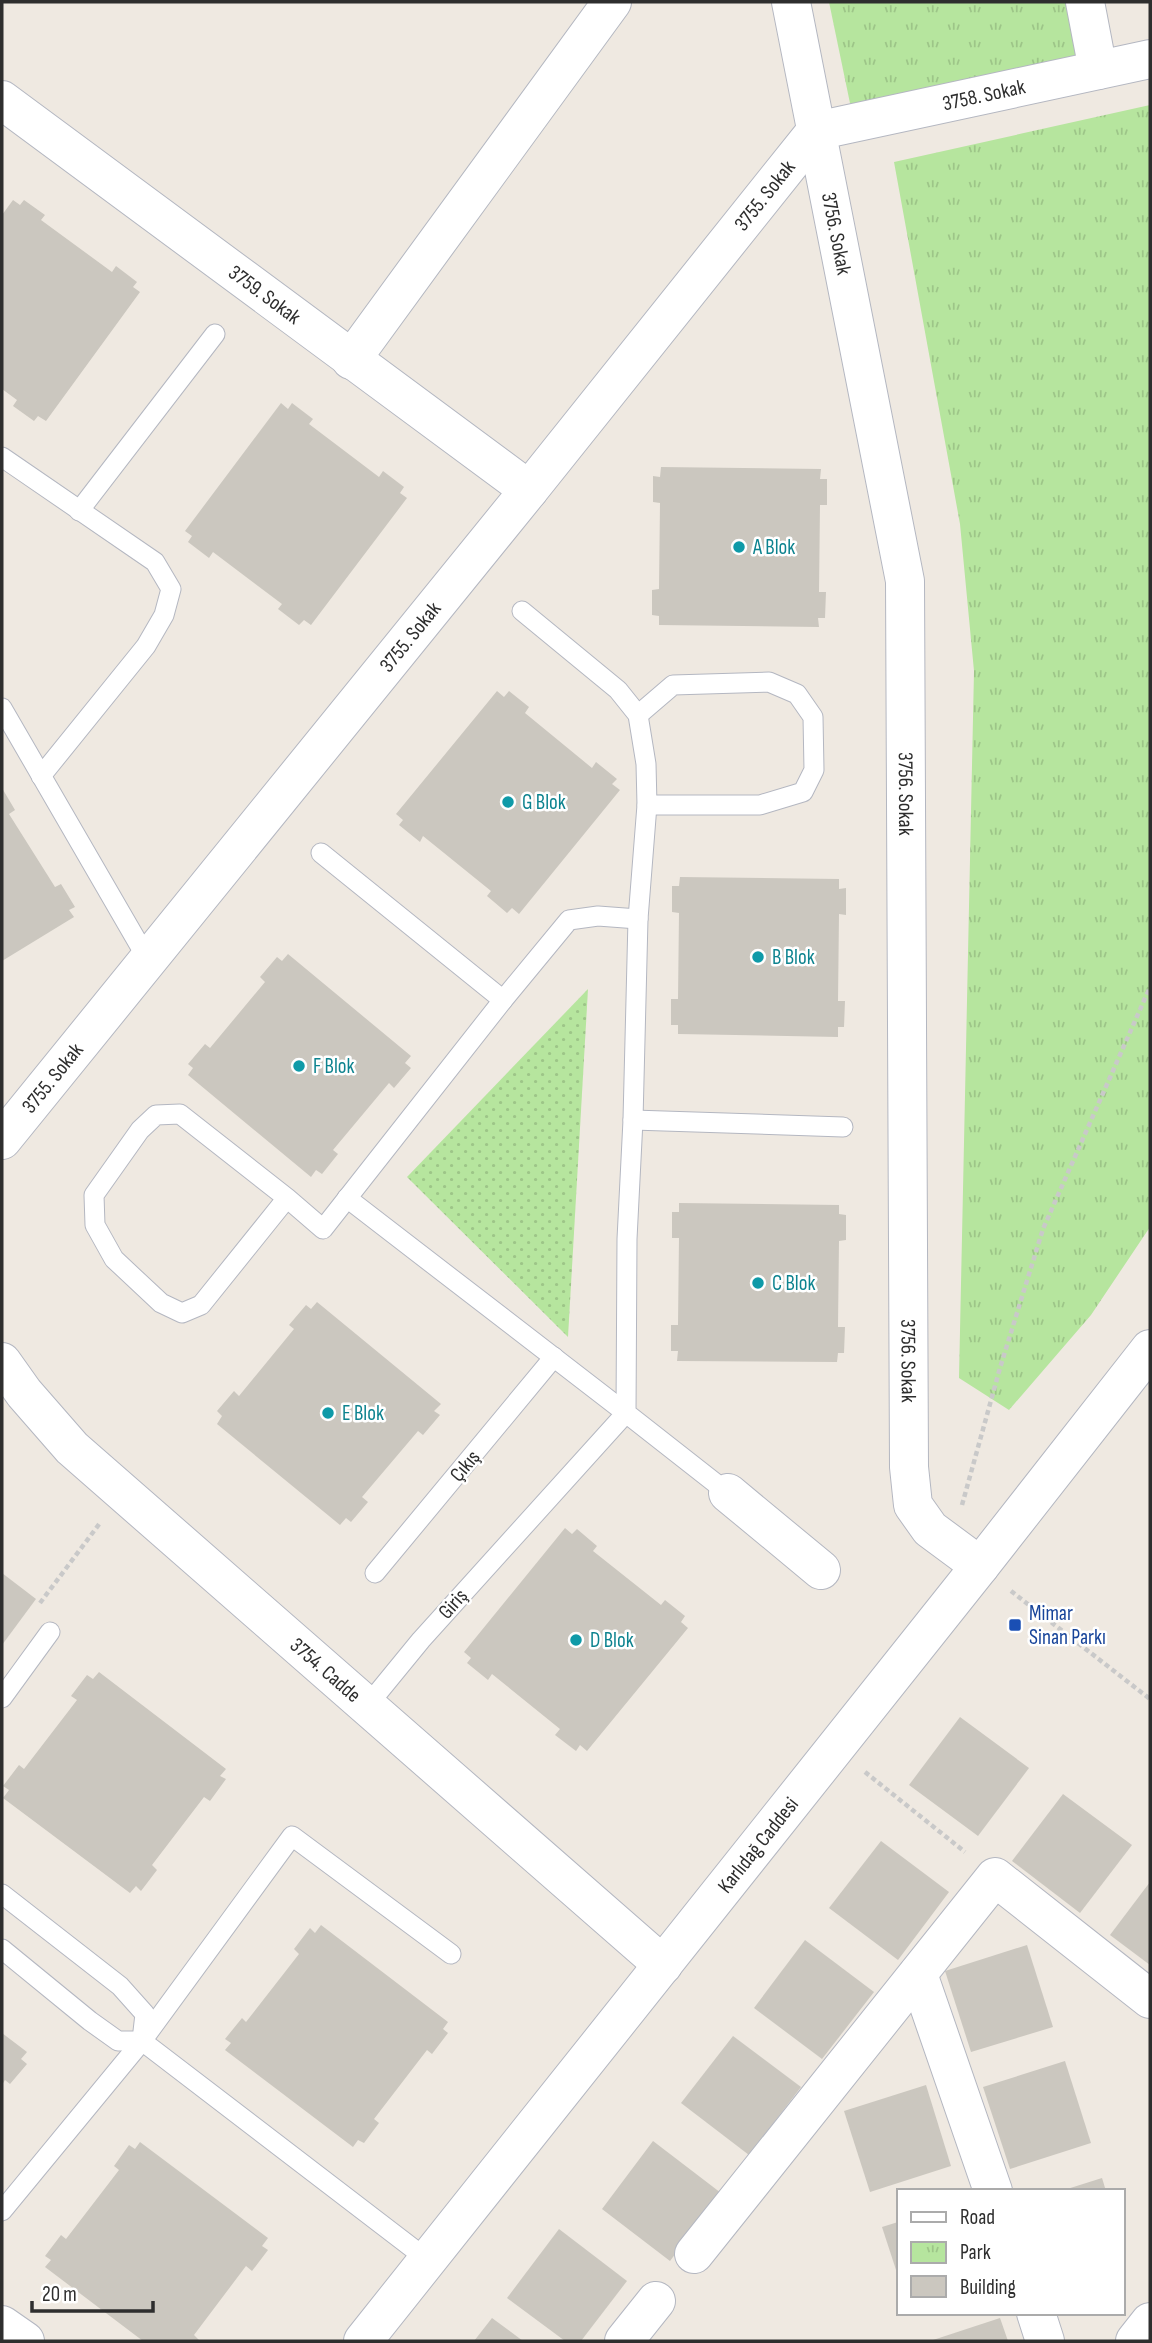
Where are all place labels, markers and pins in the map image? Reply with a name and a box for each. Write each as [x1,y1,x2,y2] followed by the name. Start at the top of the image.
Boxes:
[752,535,795,560] place label: A Blok
[731,539,747,555] marker: A Blok
[522,790,566,815] place label: G Blok
[500,794,516,810] marker: G Blok
[772,945,815,970] place label: B Blok
[750,949,766,965] marker: B Blok
[313,1054,355,1079] place label: F Blok
[291,1058,307,1074] marker: F Blok
[772,1271,816,1296] place label: C Blok
[750,1275,766,1291] marker: C Blok
[342,1401,384,1426] place label: E Blok
[320,1405,336,1421] marker: E Blok
[1029,1601,1106,1650] place label: Mimar Sinan Parkı
[1007,1617,1023,1633] marker: Mimar Sinan Parkı
[590,1628,634,1653] place label: D Blok
[568,1632,584,1648] marker: D Blok

